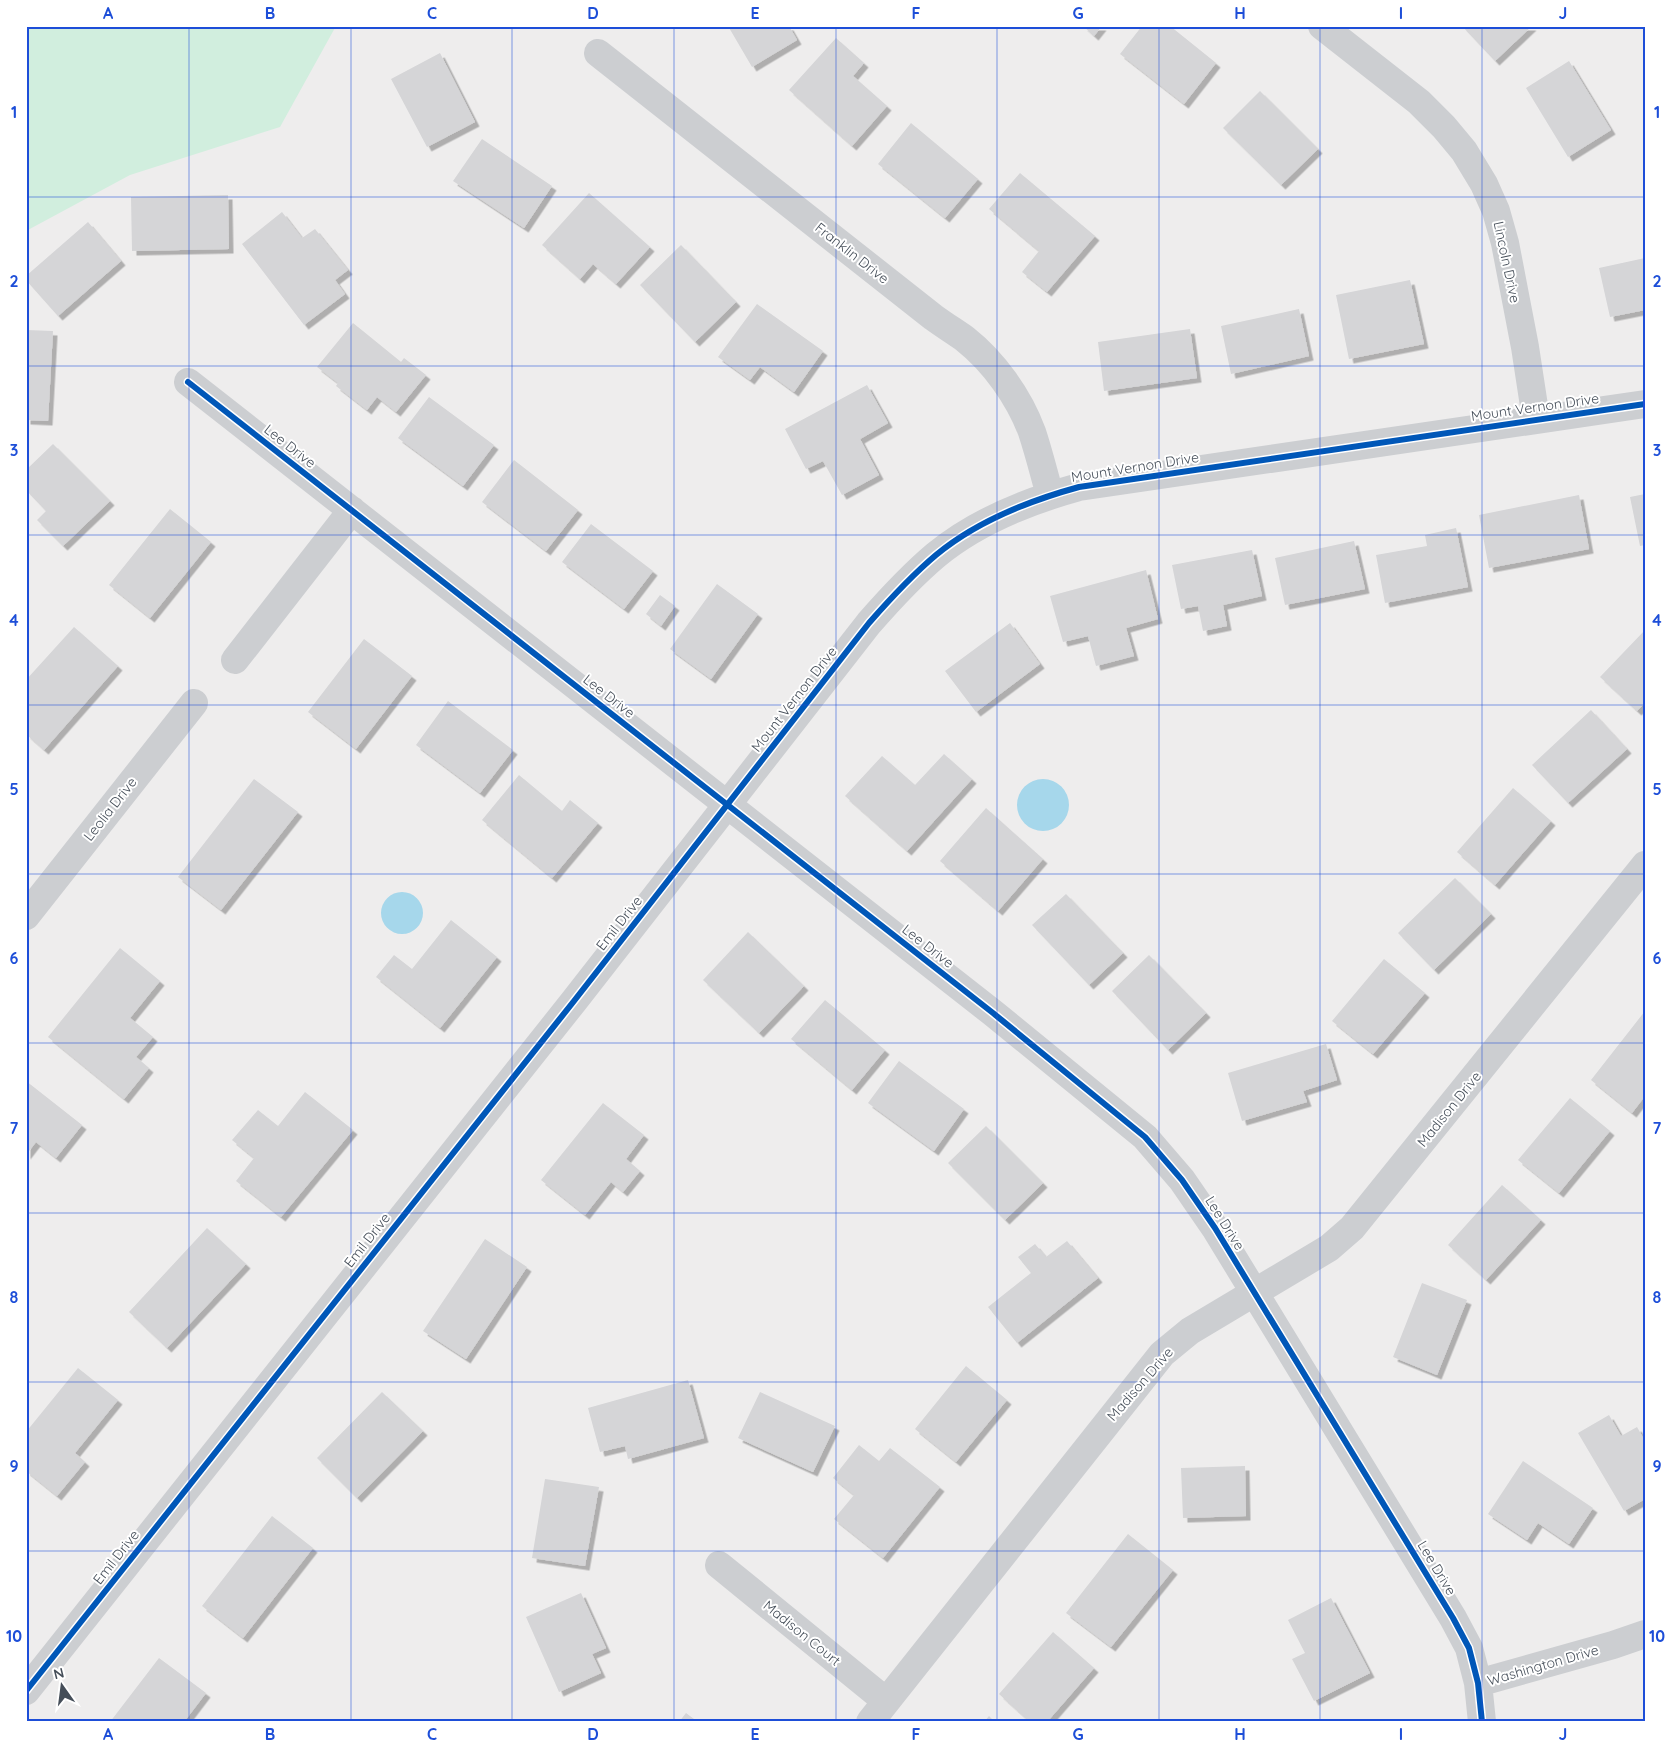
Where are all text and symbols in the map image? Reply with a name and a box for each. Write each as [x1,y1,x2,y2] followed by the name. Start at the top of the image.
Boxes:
[103,3,114,23] text: A
[265,3,275,23] text: B
[427,3,437,23] text: C
[587,3,599,23] text: D
[750,3,760,23] text: E
[912,3,921,23] text: F
[1072,3,1084,23] text: G
[1234,3,1246,23] text: H
[1399,3,1403,23] text: I
[1559,3,1567,23] text: J
[11,102,17,122] text: 1
[1654,102,1660,122] text: 1
[811,219,893,287] street label: Franklin Drive
[1490,219,1524,305] street label: Lincoln Drive
[9,271,19,291] text: 2
[1652,271,1662,291] text: 2
[1470,389,1600,425] street label: Mount Vernon Drive
[261,420,320,472] street label: Lee Drive
[10,440,18,460] text: 3
[1653,440,1661,460] text: 3
[1070,448,1200,486] street label: Mount Vernon Drive
[9,610,19,630] text: 4
[1652,610,1662,630] text: 4
[747,643,841,755] street label: Mount Vernon Drive
[580,670,639,722] street label: Lee Drive
[79,773,141,845] street label: Leolia Drive
[9,779,19,799] text: 5
[1652,779,1662,799] text: 5
[592,892,646,954] street label: Emil Drive
[899,920,958,972] street label: Lee Drive
[10,948,19,968] text: 6
[1653,948,1662,968] text: 6
[1413,1067,1485,1150] street label: Madison Drive
[10,1118,19,1138] text: 7
[1653,1118,1662,1138] text: 7
[1201,1192,1249,1254] street label: Lee Drive
[340,1209,394,1271] street label: Emil Drive
[10,1287,19,1307] text: 8
[1653,1287,1662,1307] text: 8
[1103,1343,1177,1425] street label: Madison Drive
[9,1456,19,1476] text: 9
[1652,1456,1662,1476] text: 9
[89,1526,143,1588] street label: Emil Drive
[1414,1537,1460,1599] street label: Lee Drive
[760,1596,844,1670] street label: Madison Court
[6,1626,22,1646] text: 10
[1649,1626,1665,1646] text: 10
[1485,1640,1601,1689] street label: Washington Drive
[38,1660,88,1710] north arrow
[52,1663,66,1683] text: N
[103,1724,114,1744] text: A
[265,1724,275,1744] text: B
[427,1724,437,1744] text: C
[587,1724,599,1744] text: D
[750,1724,760,1744] text: E
[912,1724,921,1744] text: F
[1072,1724,1084,1744] text: G
[1234,1724,1246,1744] text: H
[1399,1724,1403,1744] text: I
[1559,1724,1567,1744] text: J

